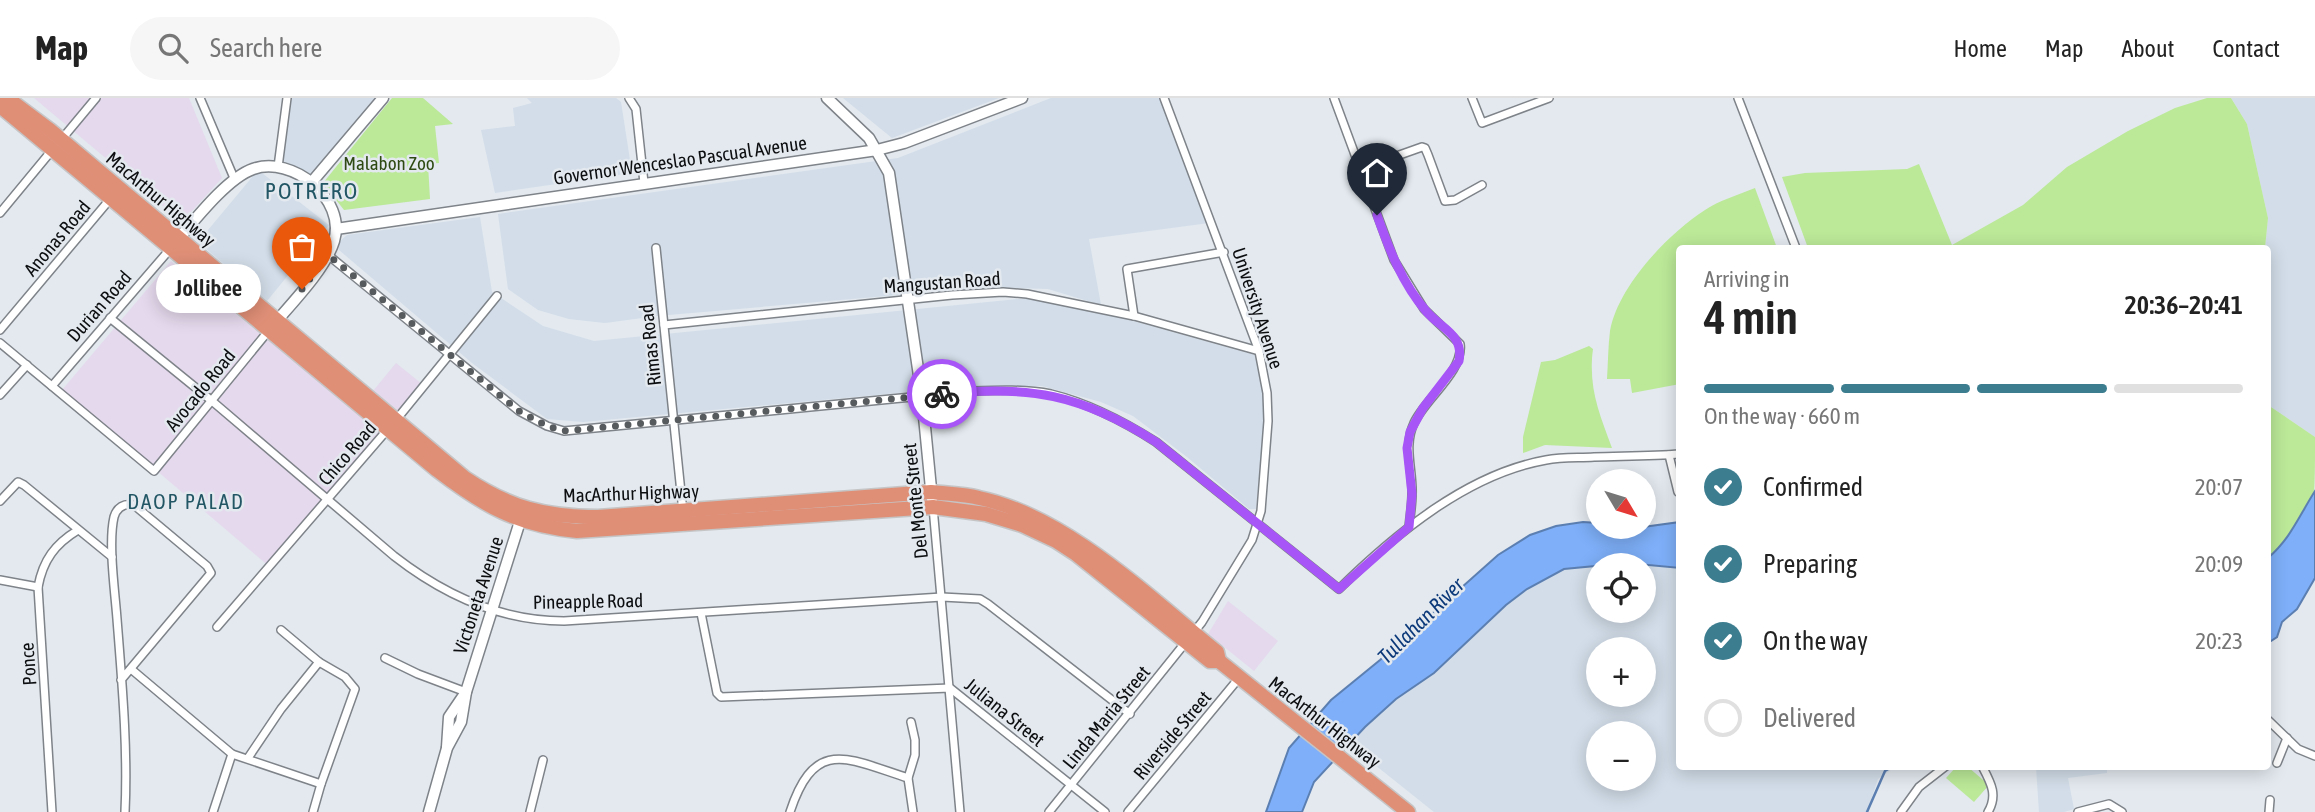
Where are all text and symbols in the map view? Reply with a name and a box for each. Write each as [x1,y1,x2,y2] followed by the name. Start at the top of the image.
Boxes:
[130,17,620,80] search box
[35,29,88,67] text: Map
[154,29,192,67] icon: search
[210,33,322,63] text: Search here
[1953,35,2007,62] text: Home
[2045,35,2083,62] text: Map
[2121,35,2174,62] text: About
[2212,35,2280,62] text: Contact
[552,131,808,189] street label: Governor Wenceslao Pascual Avenue
[1347,143,1407,215] pin
[102,147,220,251] street label: MacArthur Highway
[343,152,435,174] park label: Malabon Zoo
[1358,154,1396,192] icon: home
[265,178,359,204] district label: POTRERO
[19,196,95,280] street label: Anonas Road
[272,217,332,289] pin
[283,228,321,266] icon: bag
[1228,245,1288,371] street label: University Avenue
[155,264,260,314] callout: Jollibee
[62,266,136,346] street label: Durian Road
[1704,266,1790,292] text: Arriving in
[883,267,1001,297] street label: Mangustan Road
[175,275,242,301] text: Jollibee
[2125,290,2243,320] text: 20:36–20:41
[1704,291,1798,344] text: 4 min
[635,303,665,387] street label: Rimas Road
[160,345,240,435] street label: Avocado Road
[907,359,977,429] courier
[923,375,961,413] icon: bike
[1704,403,1860,429] text: On the way · 660 m
[313,417,381,489] street label: Chico Road
[898,442,932,560] street label: Del Monte Street
[1704,468,1742,506] icon: check
[1586,469,1656,539] north arrow
[1586,469,1656,791] map controls
[1763,472,1863,502] text: Confirmed
[2195,474,2243,500] text: 20:07
[563,480,700,506] street label: MacArthur Highway
[127,489,245,513] district label: DAOP PALAD
[449,533,507,657] street label: Victoneta Avenue
[1704,545,1742,583] icon: check
[1763,549,1857,579] text: Preparing
[2195,551,2243,577] text: 20:09
[1586,553,1656,623] button: locate
[1372,572,1469,668] water label: Tullahan River
[533,589,643,613] street label: Pineapple Road
[1704,622,1742,660] icon: check
[1763,626,1868,656] text: On the way
[2195,628,2243,654] text: 20:23
[1586,637,1656,707] button: +
[16,642,40,686] street label: Ponce
[1058,661,1154,773] street label: Linda Maria Street
[1265,671,1385,773] street label: MacArthur Highway
[961,673,1049,751] street label: Juliana Street
[1129,686,1215,784] street label: Riverside Street
[1763,703,1856,733] text: Delivered
[1586,721,1656,791] button: −

